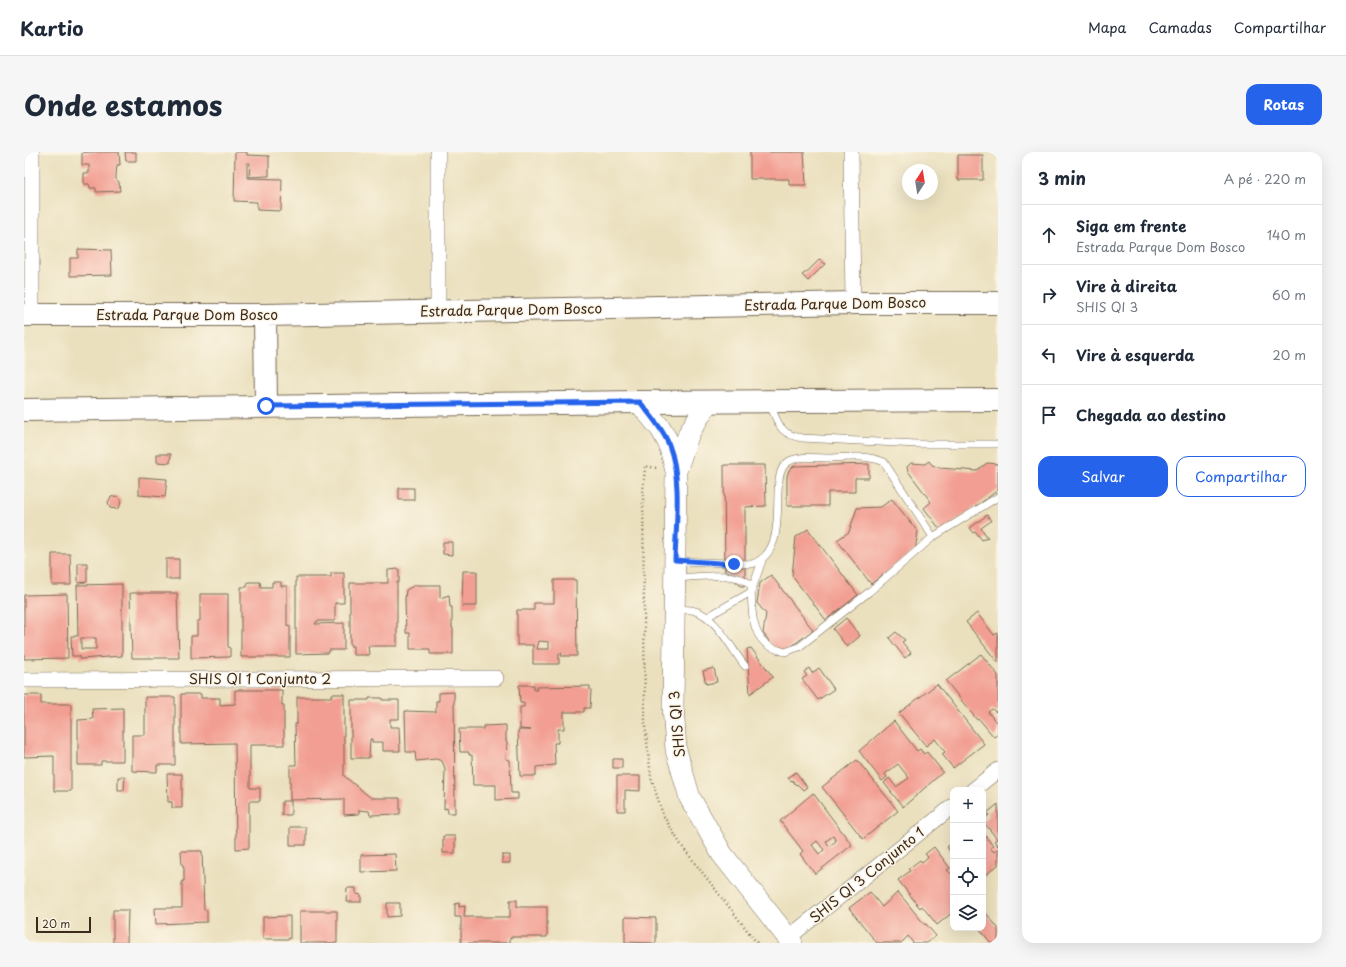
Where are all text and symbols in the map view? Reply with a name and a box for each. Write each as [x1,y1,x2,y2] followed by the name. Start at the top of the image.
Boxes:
[20,14,83,42] text: Kartio
[1088,17,1126,38] text: Mapa
[1148,17,1212,38] text: Camadas
[1234,17,1326,38] text: Compartilhar
[24,83,223,126] text: Onde estamos
[1246,84,1322,125] button: Rotas
[902,164,938,200] north arrow
[1038,165,1086,191] text: 3 min
[1224,169,1306,188] text: A pé · 220 m
[1076,214,1186,237] text: Siga em frente
[1038,224,1060,246] icon: ahead
[1267,225,1306,244] text: 140 m
[1076,237,1245,256] text: Estrada Parque Dom Bosco
[1076,274,1177,297] text: Vire à direita
[1038,284,1060,306] icon: right
[1272,285,1306,304] text: 60 m
[744,291,927,316] street label: Estrada Parque Dom Bosco
[420,297,603,322] street label: Estrada Parque Dom Bosco
[1076,297,1138,316] text: SHIS QI 3
[96,304,278,325] street label: Estrada Parque Dom Bosco
[1076,343,1195,366] text: Vire à esquerda
[1038,344,1060,366] icon: left
[1272,345,1306,364] text: 20 m
[257,397,275,415] route start
[1076,403,1226,426] text: Chegada ao destino
[1038,404,1060,426] icon: arrive
[1038,456,1168,497] button: Salvar
[1176,456,1306,497] button: Compartilhar
[725,555,743,573] route end
[189,668,331,689] street label: SHIS QI 1 Conjunto 2
[663,690,690,758] street label: SHIS QI 3
[950,787,986,931] map controls
[950,787,986,823] button: +
[805,822,929,928] street label: SHIS QI 3 Conjunto 1
[950,823,986,859] button: −
[950,859,986,895] button: locate
[950,895,986,931] button: layers
[36,915,91,934] scale bar
[42,915,70,932] text: 20 m

